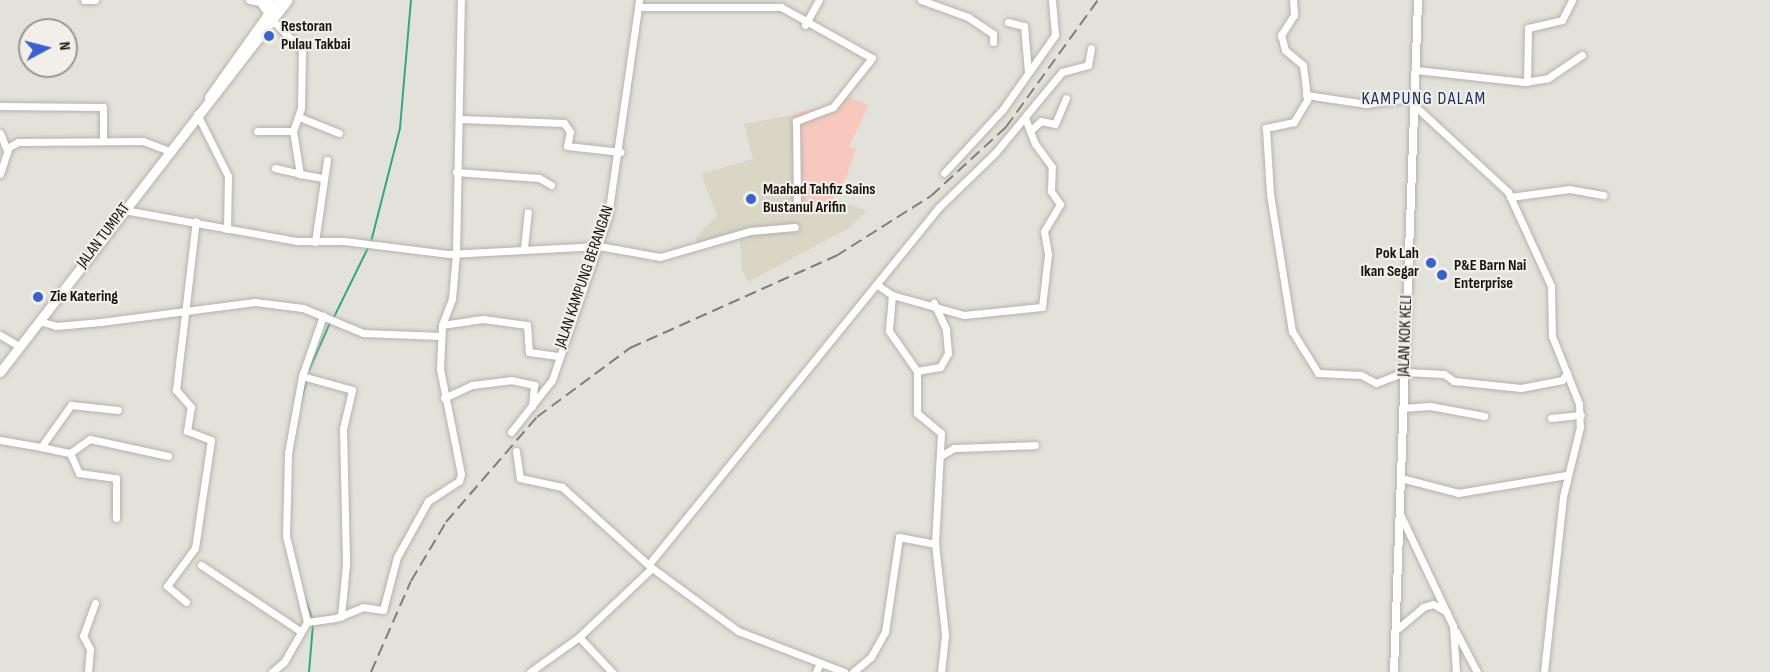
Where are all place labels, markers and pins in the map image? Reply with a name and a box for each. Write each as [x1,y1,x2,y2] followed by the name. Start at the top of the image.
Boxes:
[281,17,351,55] place label: Restoran Pulau Takbai
[262,29,276,43] marker: Restoran Pulau Takbai
[763,180,875,218] place label: Maahad Tahfiz Sains Bustanul Arifin
[744,192,758,206] marker: Maahad Tahfiz Sains Bustanul Arifin
[1360,244,1419,282] place label: Pok Lah Ikan Segar
[1424,256,1438,270] marker: Pok Lah Ikan Segar
[1454,256,1526,294] place label: P&E Barn Nai Enterprise
[1435,268,1449,282] marker: P&E Barn Nai Enterprise
[50,287,118,307] place label: Zie Katering
[31,290,45,304] marker: Zie Katering

